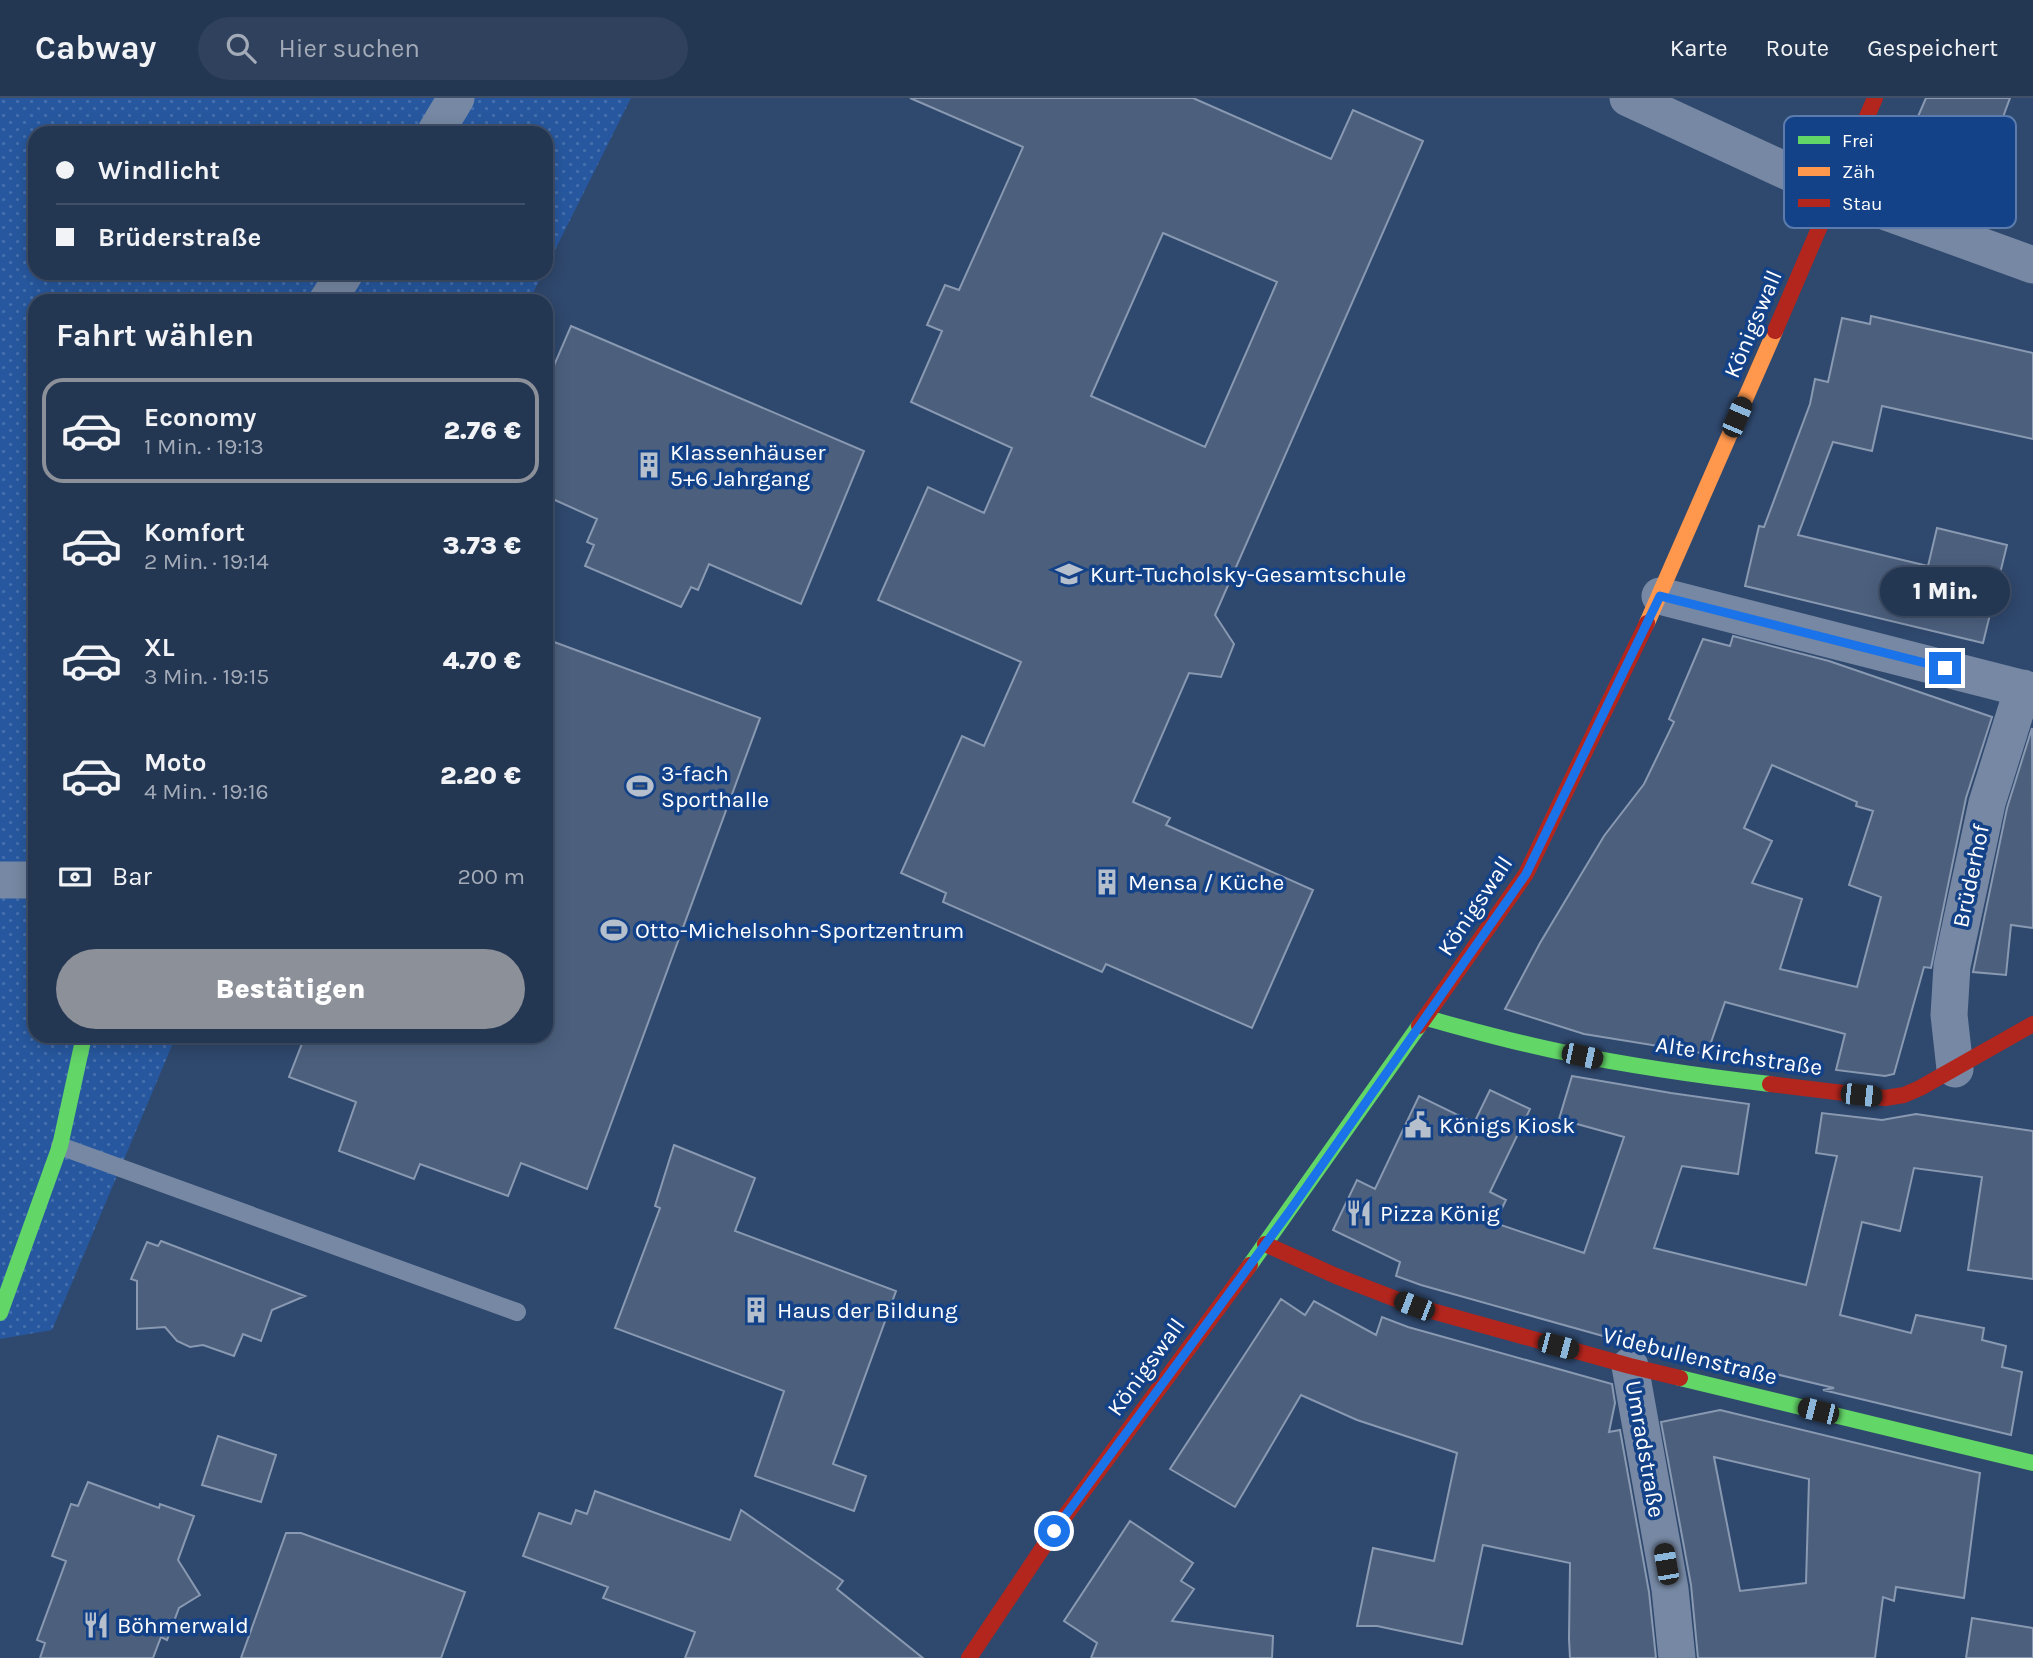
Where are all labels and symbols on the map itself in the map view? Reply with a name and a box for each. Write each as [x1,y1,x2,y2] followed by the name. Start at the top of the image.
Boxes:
[1784,116,2016,228] legend
[1842,130,1874,152] text: Frei
[1842,161,1875,183] text: Zäh
[1842,193,1883,215] text: Stau
[1718,266,1788,382] street label: Königswall
[1720,394,1755,440] car
[670,439,826,492] place label: Klassenhäuser 5+6 Jahrgang
[634,450,664,480] building icon: Klassenhäuser 5+6 Jahrgang
[1054,559,1084,589] school or university icon: Kurt-Tucholsky-Gesamtschule
[1090,561,1406,588] place label: Kurt-Tucholsky-Gesamtschule
[1880,566,2010,616] callout: 1 Min.
[1929,652,1961,684] route end
[661,760,769,813] place label: 3-fach Sporthalle
[625,771,655,801] sports icon: 3-fach Sporthalle
[1947,822,1995,930] street label: Brüderhof
[1432,851,1518,961] street label: Königswall
[1092,867,1122,897] building icon: Mensa / Küche
[1128,869,1284,896] place label: Mensa / Küche
[599,915,629,945] sports icon: Otto-Michelsohn-Sportzentrum
[635,917,964,944] place label: Otto-Michelsohn-Sportzentrum
[1654,1031,1824,1081] street label: Alte Kirchstraße
[1560,1041,1605,1071] car
[1840,1082,1883,1108] car
[1403,1110,1433,1140] public building icon: Königs Kiosk
[1439,1112,1575,1139] place label: Königs Kiosk
[1344,1198,1374,1228] restaurant icon: Pizza König
[1380,1200,1500,1227] place label: Pizza König
[1391,1289,1438,1323] car
[741,1295,771,1325] building icon: Haus der Bildung
[777,1297,958,1324] place label: Haus der Bildung
[1101,1313,1191,1421] street label: Königswall
[1600,1321,1780,1391] street label: Videbullenstraße
[1535,1330,1582,1362] car
[1620,1378,1670,1520] street label: Umradstraße
[1796,1396,1841,1426] car
[1038,1515,1070,1547] route start
[1653,1541,1680,1587] car
[81,1610,111,1640] restaurant icon: Böhmerwald
[117,1612,249,1639] place label: Böhmerwald

